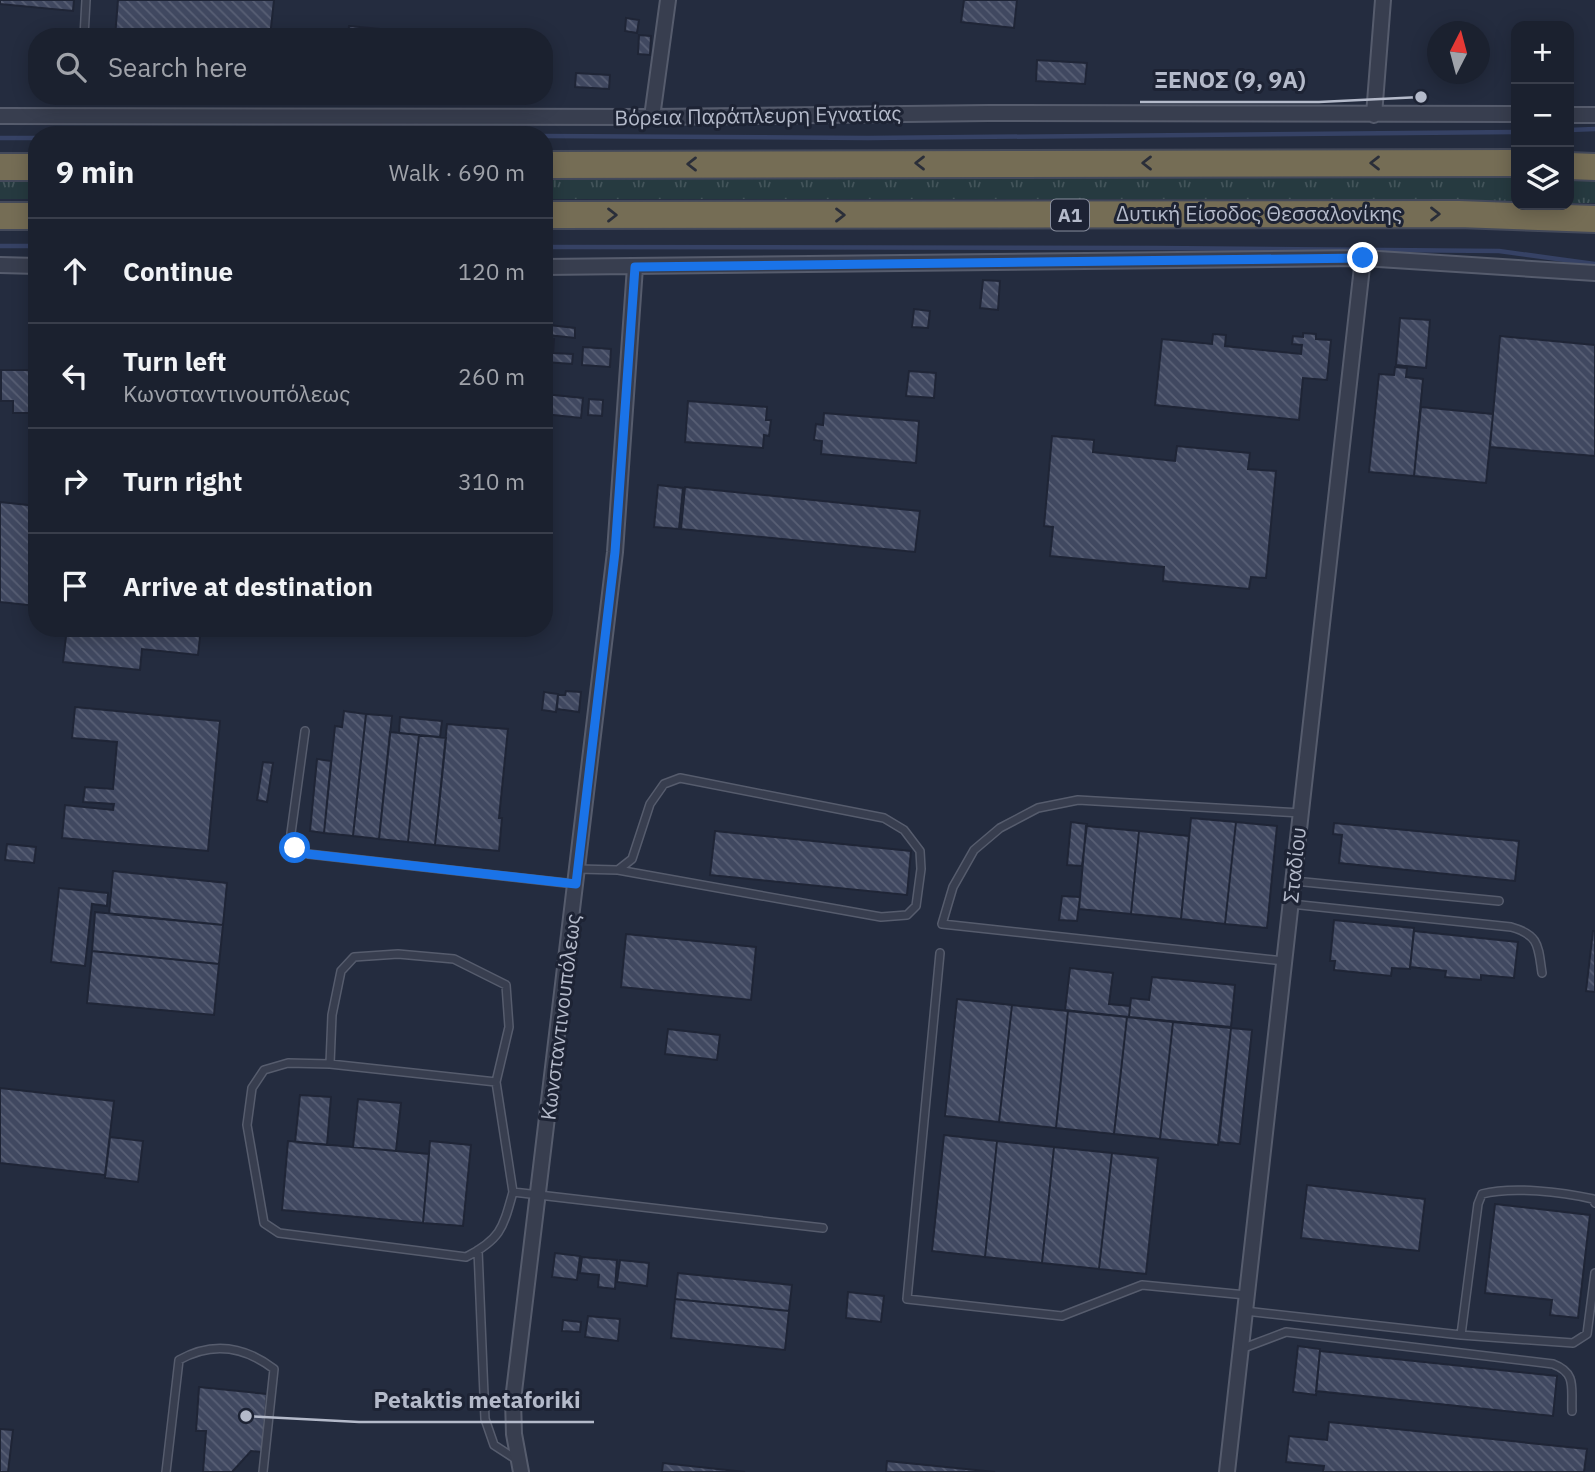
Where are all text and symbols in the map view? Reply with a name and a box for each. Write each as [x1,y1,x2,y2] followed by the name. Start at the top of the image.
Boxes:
[1427,21,1490,84] north arrow
[1511,21,1574,210] map controls
[1511,21,1574,84] button: +
[28,28,553,105] search box
[52,48,90,86] icon: search
[108,50,247,84] text: Search here
[1140,58,1319,102] callout: ΞΕΝΟΣ (9, 9Α)
[1154,64,1306,94] text: ΞΕΝΟΣ (9, 9Α)
[1511,84,1574,147] button: −
[614,98,902,132] street label: Βόρεια Παράπλευρη Εγνατίας
[1511,147,1574,210] button: layers
[56,152,134,191] text: 9 min
[914,155,924,171] one-way arrow
[1141,155,1152,171] one-way arrow
[1369,155,1379,171] one-way arrow
[686,156,697,172] one-way arrow
[389,157,525,187] text: Walk · 690 m
[1116,199,1402,227] street label: Δυτική Είσοδος Θεσσαλονίκης
[1051,200,1089,230] road number: Α1
[1430,206,1441,222] one-way arrow
[608,207,618,223] one-way arrow
[835,207,846,223] one-way arrow
[1347,242,1378,273] route end
[56,252,94,290] icon: ahead
[123,254,233,288] text: Continue
[458,256,525,286] text: 120 m
[123,344,226,378] text: Turn left
[56,357,94,395] icon: left
[458,361,525,391] text: 260 m
[123,378,350,408] text: Κωνσταντινουπόλεως
[56,462,94,500] icon: right
[123,464,242,498] text: Turn right
[458,466,525,496] text: 310 m
[56,567,94,605] icon: arrive
[123,569,373,603] text: Arrive at destination
[1276,826,1312,904] street label: Σταδίου
[279,832,310,863] route start
[533,912,587,1122] street label: Κωνσταντινουπόλεως
[359,1378,594,1422] callout: Petaktis metaforiki
[373,1384,581,1414] text: Petaktis metaforiki

